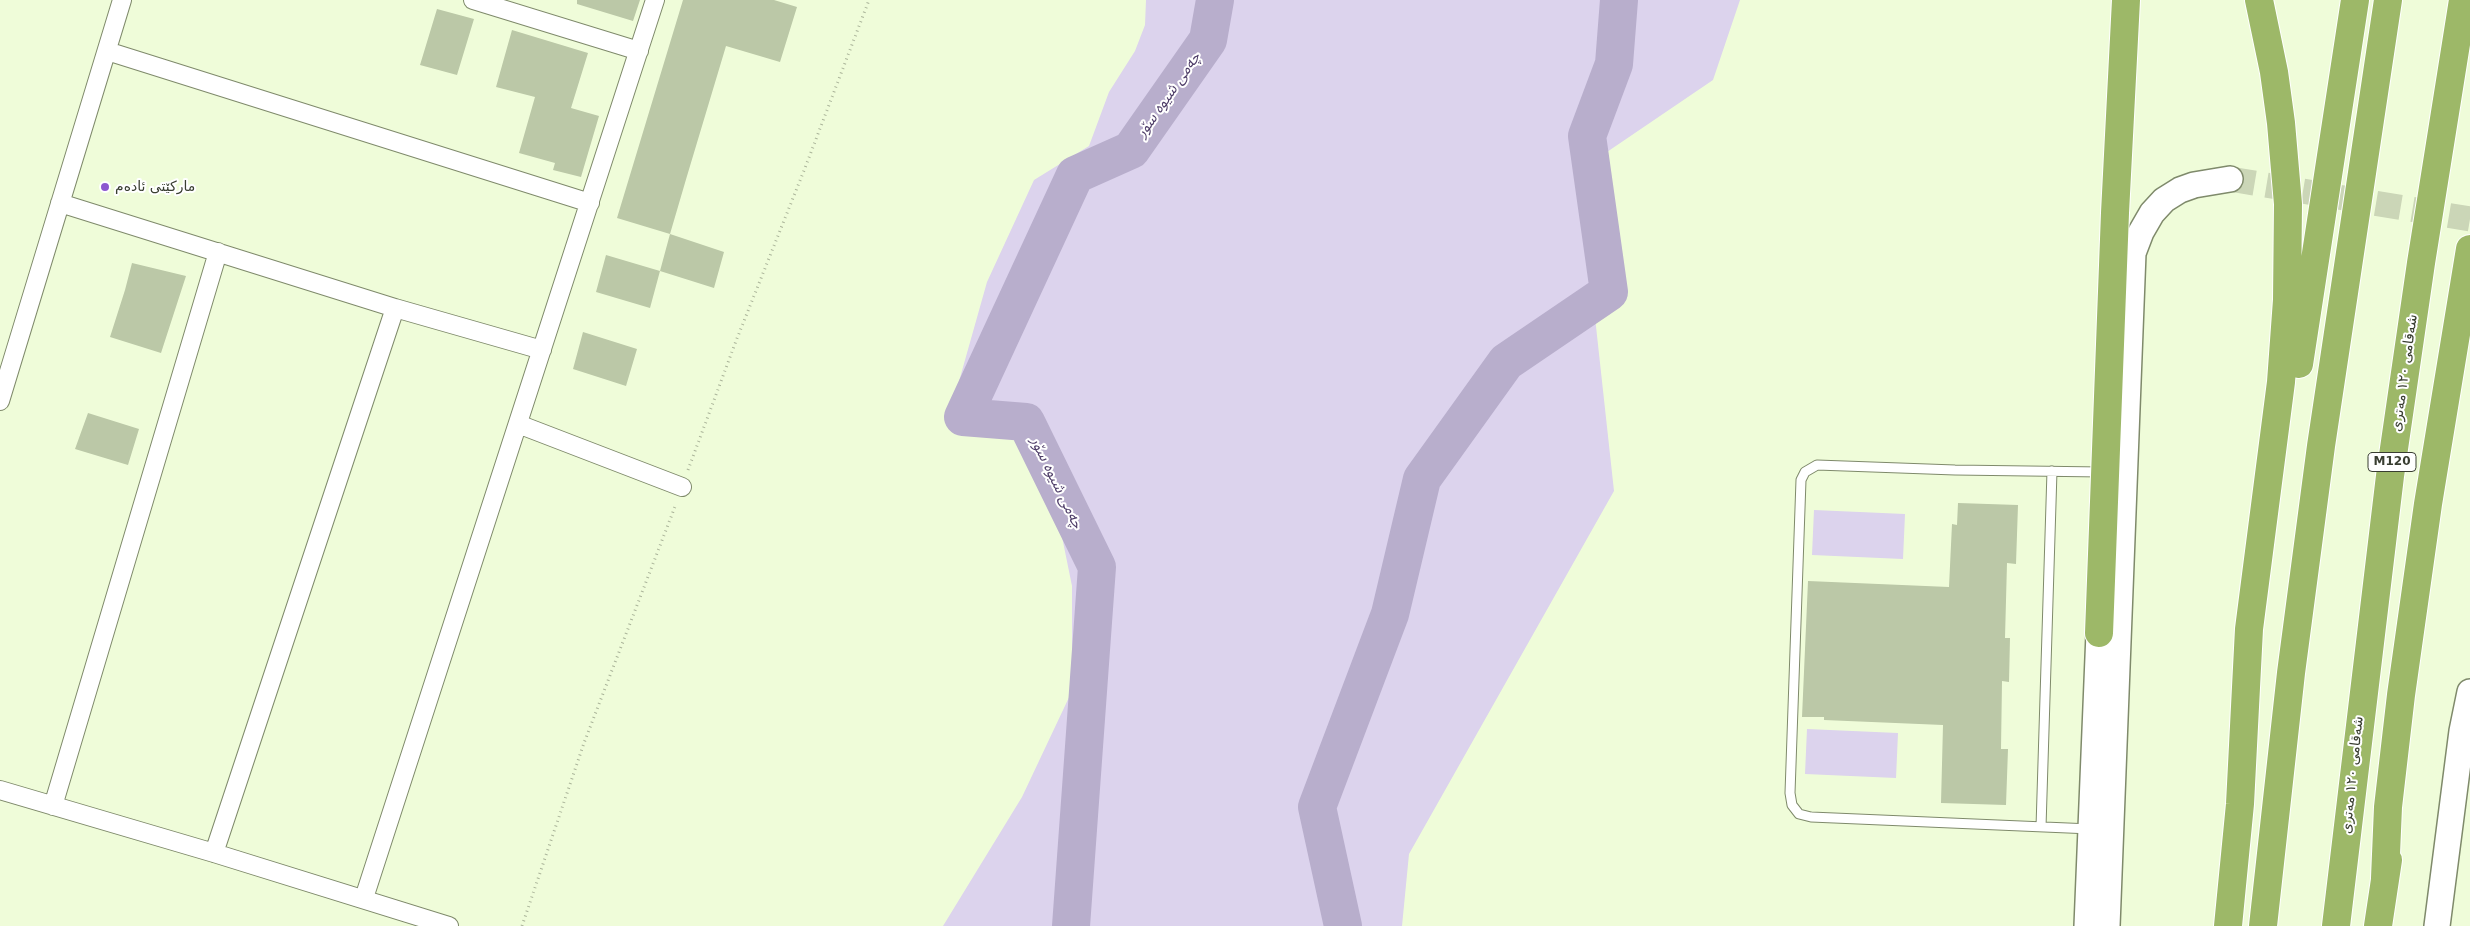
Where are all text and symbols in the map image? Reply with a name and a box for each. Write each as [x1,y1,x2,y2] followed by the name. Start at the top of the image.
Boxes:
[1133,49,1205,141] water label: چەمی شیوە سۆر
[115,179,195,195] place label: مارکێتی ئادەم
[99,181,111,193] marker: مارکێتی ئادەم
[2388,313,2422,433] street label: شەقامی ١٢٠ مەتری
[1026,434,1086,532] water label: چەمی شیوە سۆر
[2368,452,2416,472] road number: M120
[2338,715,2368,835] street label: شەقامی ١٢٠ مەتری

